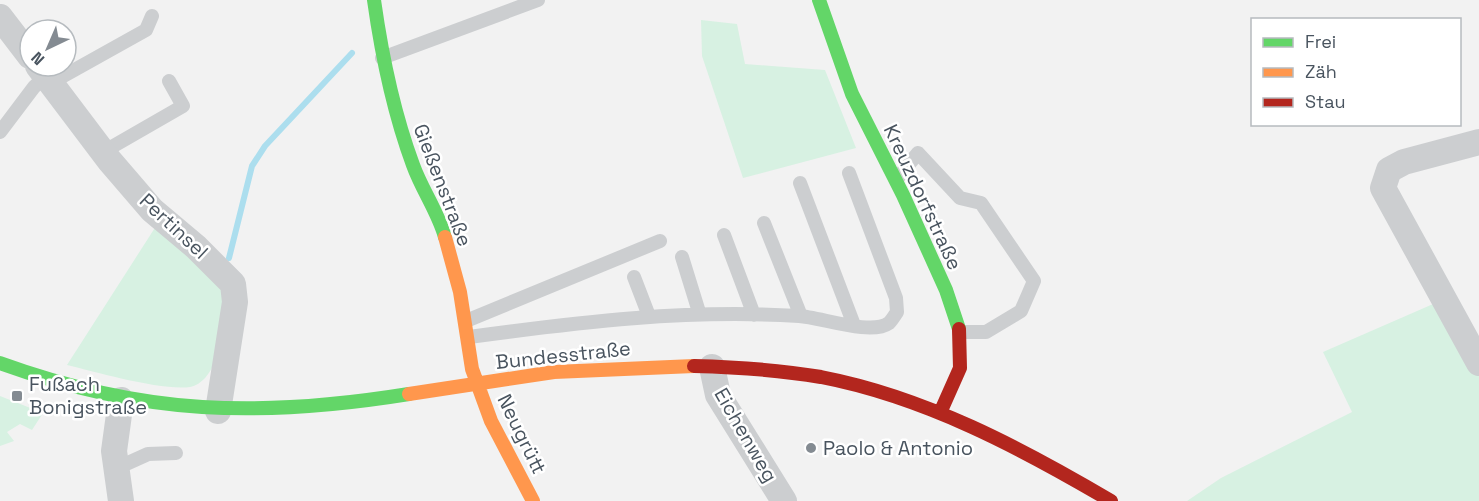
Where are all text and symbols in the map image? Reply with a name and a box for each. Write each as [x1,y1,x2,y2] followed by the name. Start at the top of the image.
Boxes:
[18,18,78,78] north arrow
[1251,18,1461,126] legend
[1305,30,1336,53] text: Frei
[27,47,49,70] text: N
[1305,60,1337,83] text: Zäh
[1305,90,1345,113] text: Stau
[408,120,478,250] street label: Gießenstraße
[878,120,968,274] street label: Kreuzdorfstraße
[134,188,214,264] street label: Pertinsel
[494,335,632,375] street label: Bundesstraße
[29,371,147,420] place label: Fußach Bonigstraße
[709,383,783,487] street label: Eichenweg
[10,389,24,403] marker: Fußach Bonigstraße
[492,390,552,478] street label: Neugrütt
[823,435,973,461] place label: Paolo & Antonio
[804,441,818,455] marker: Paolo & Antonio

